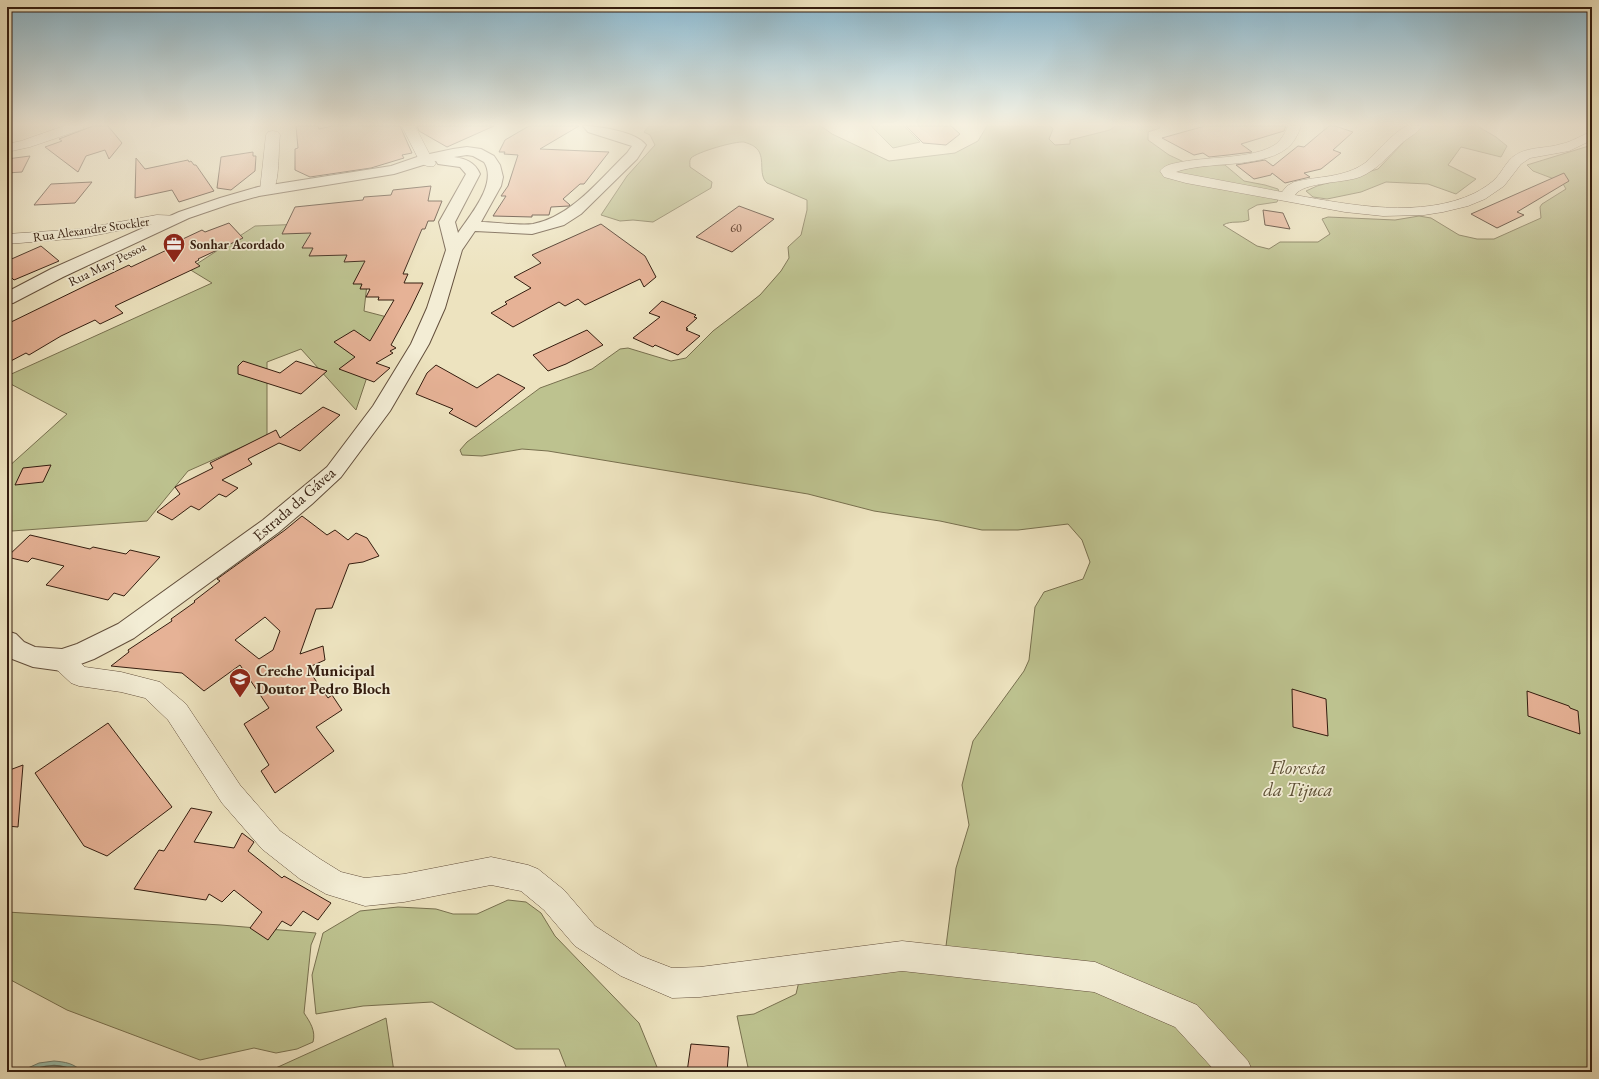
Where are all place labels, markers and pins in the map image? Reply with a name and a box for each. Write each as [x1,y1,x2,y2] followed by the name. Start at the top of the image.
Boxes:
[161,231,187,264] office icon: Sonhar Acordado
[190,236,285,253] place label: Sonhar Acordado
[256,660,390,699] place label: Creche Municipal Doutor Pedro Bloch
[227,666,253,699] school or university icon: Creche Municipal Doutor Pedro Bloch

